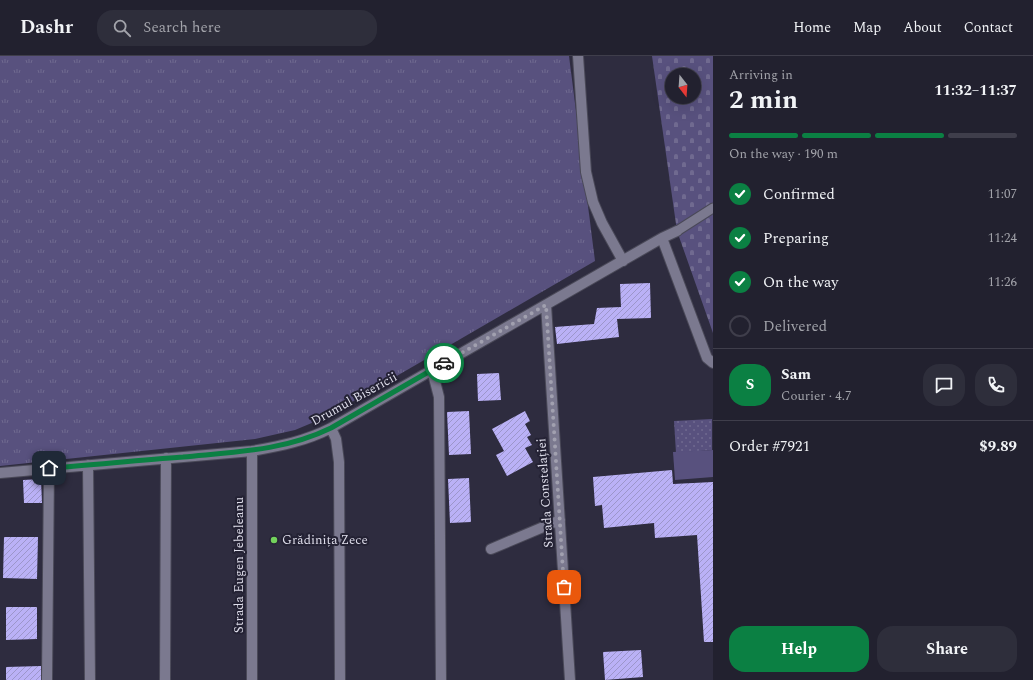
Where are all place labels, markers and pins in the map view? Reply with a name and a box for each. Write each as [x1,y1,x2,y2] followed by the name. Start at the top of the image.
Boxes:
[32,451,66,485] pin
[282,530,368,550] place label: Grădinița Zece
[269,535,279,545] marker: Grădinița Zece
[547,570,581,604] pin

